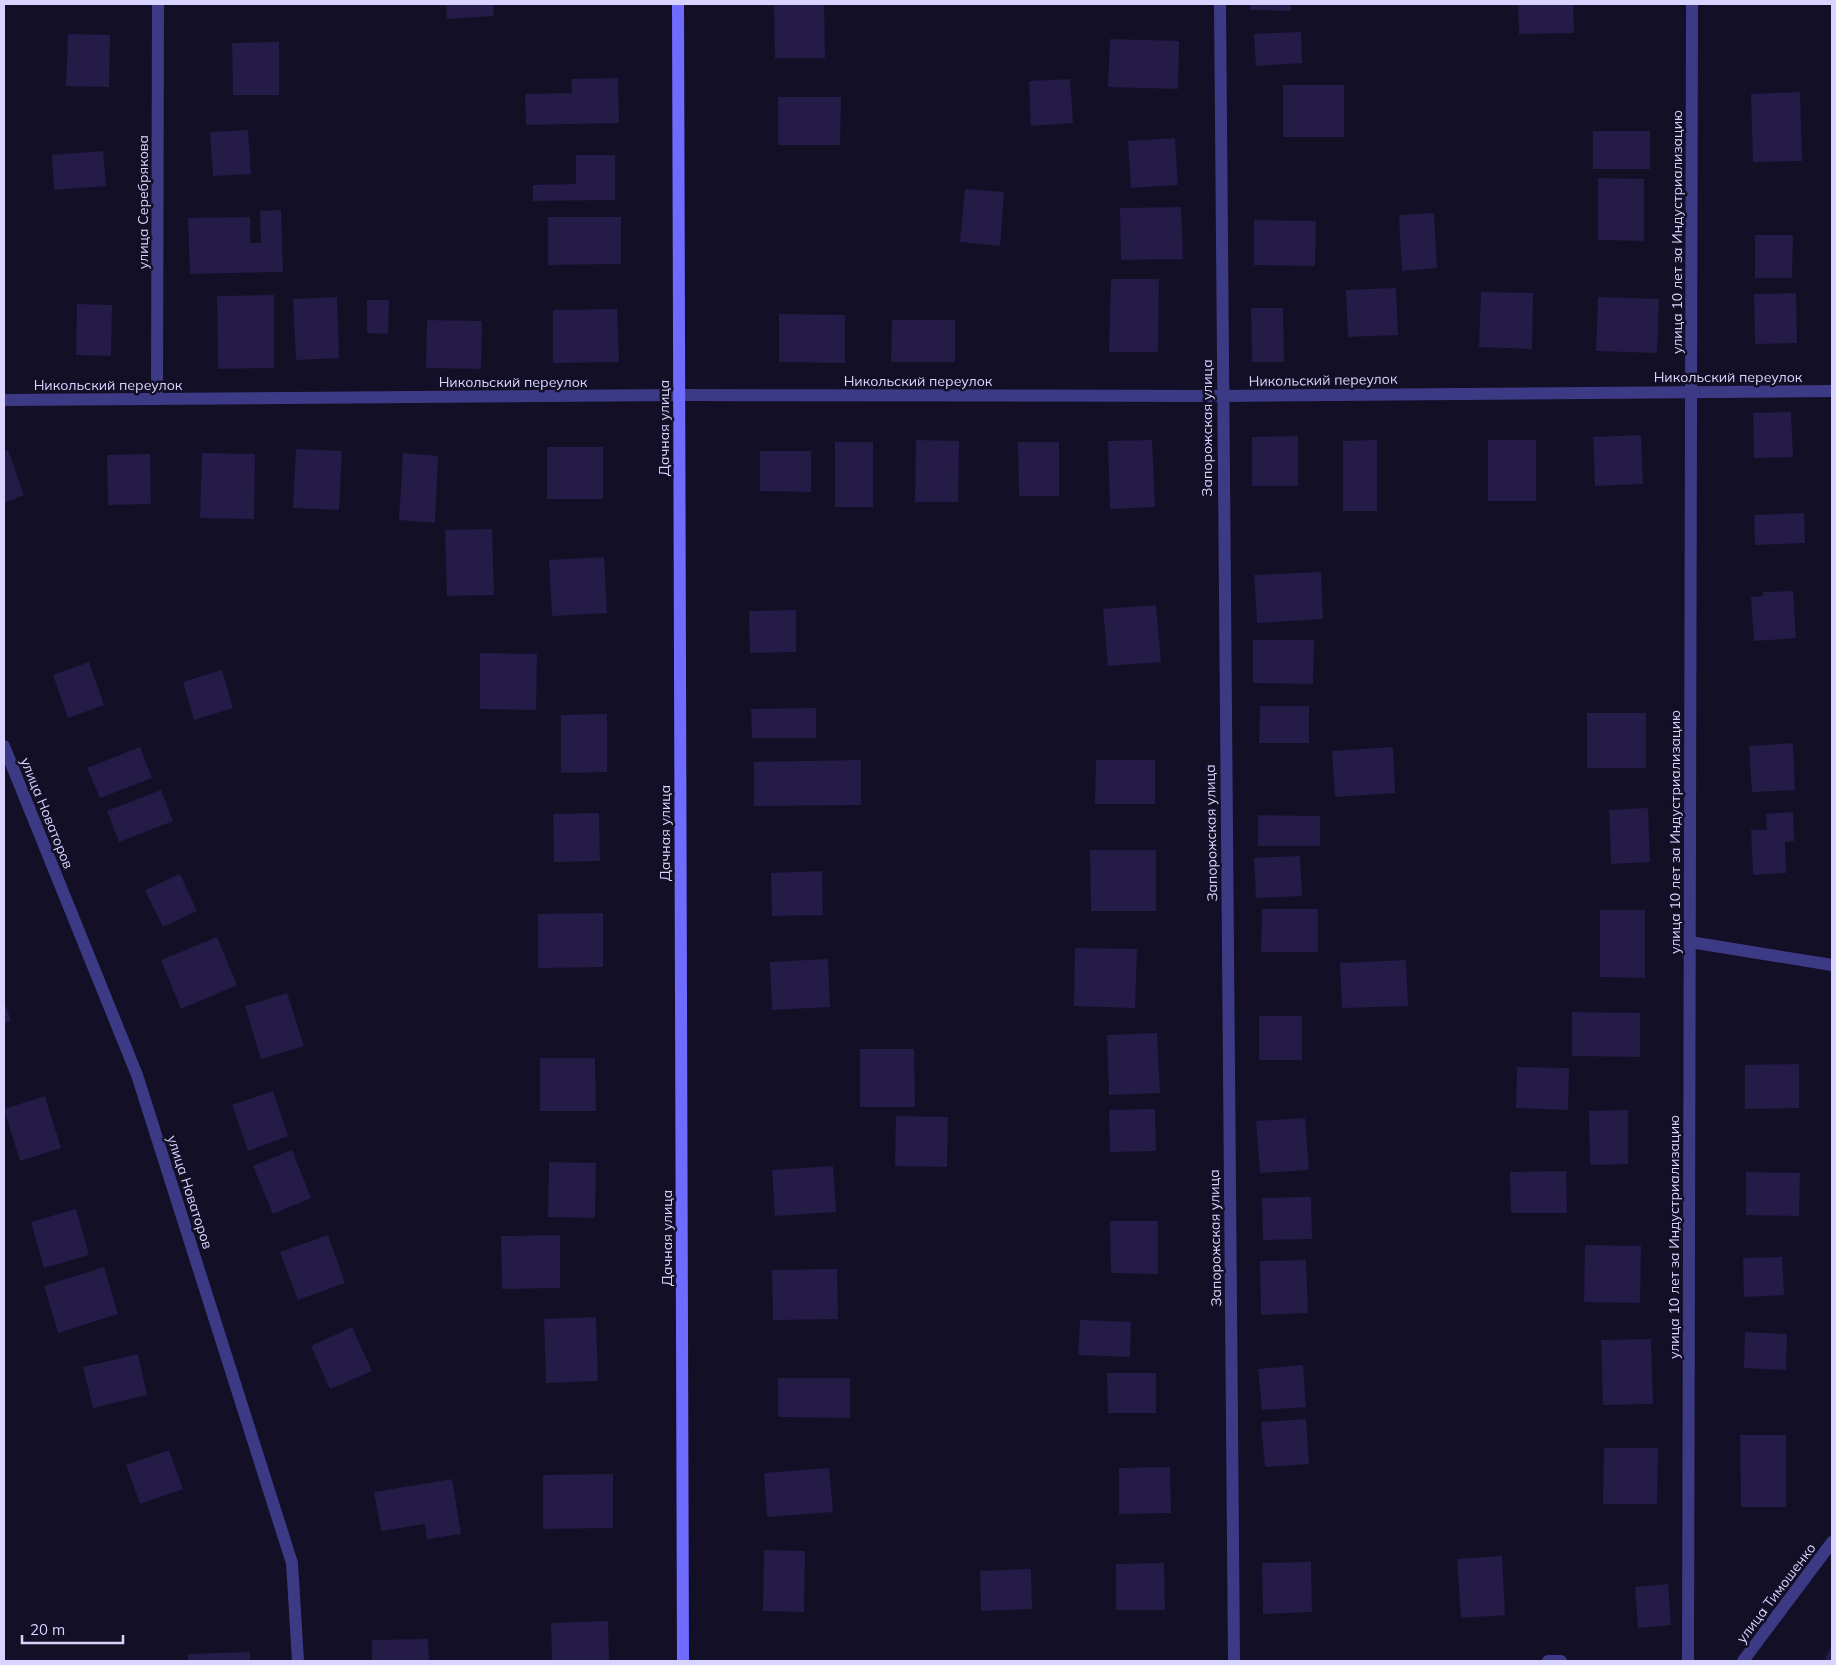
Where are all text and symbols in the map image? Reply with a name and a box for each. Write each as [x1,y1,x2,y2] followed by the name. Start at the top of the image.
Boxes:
[1668,110,1686,354] street label: улица 10 лет за Индустриализацию
[134,135,152,269] street label: улица Серебрякова
[1198,359,1216,497] street label: Запорожская улица
[1654,368,1803,386] street label: Никольский переулок
[1248,370,1398,390] street label: Никольский переулок
[844,372,993,390] street label: Никольский переулок
[439,373,588,391] street label: Никольский переулок
[34,376,183,394] street label: Никольский переулок
[655,380,673,476] street label: Дачная улица
[1666,710,1684,954] street label: улица 10 лет за Индустриализацию
[16,755,78,872] street label: улица Новаторов
[1201,764,1221,902] street label: Запорожская улица
[656,785,674,881] street label: Дачная улица
[1665,1115,1683,1359] street label: улица 10 лет за Индустриализацию
[163,1133,217,1251] street label: улица Новаторов
[1205,1169,1225,1307] street label: Запорожская улица
[658,1190,676,1286] street label: Дачная улица
[1732,1539,1820,1647] street label: улица Тимошенко
[22,1612,124,1644] scale bar
[30,1620,65,1639] text: 20 m

